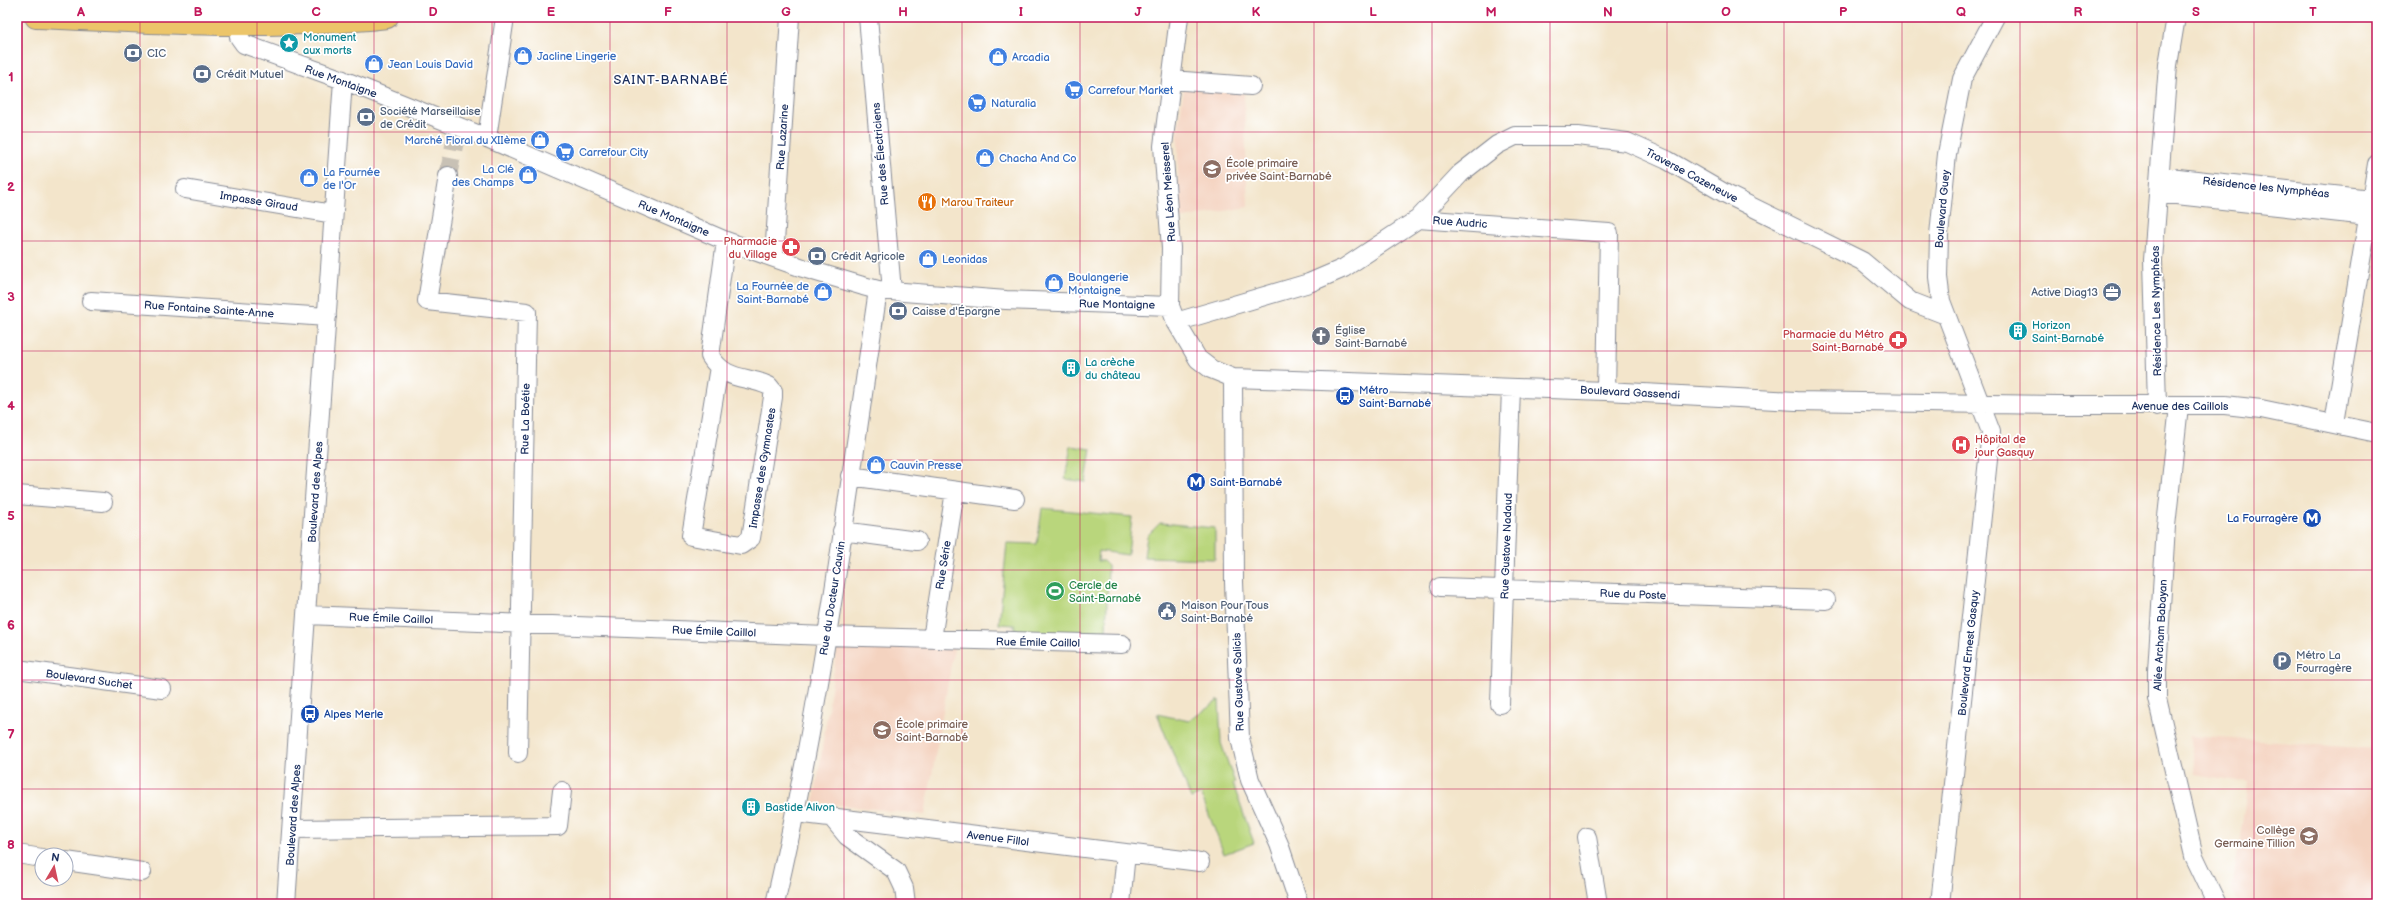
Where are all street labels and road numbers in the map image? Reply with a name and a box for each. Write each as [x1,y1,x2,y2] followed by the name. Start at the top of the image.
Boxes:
[303,62,379,101] street label: Rue Montaigne
[868,102,891,206] street label: Rue des Électriciens
[774,103,791,171] street label: Rue Lazarine
[1159,142,1178,242] street label: Rue Léon Meisserel
[1643,146,1741,206] street label: Traverse Cazeneuve
[1933,169,1952,249] street label: Boulevard Guey
[2202,174,2330,201] street label: Résidence les Nymphéas
[219,189,299,214] street label: Impasse Giraud
[636,198,712,240] street label: Rue Montaigne
[1432,214,1488,231] street label: Rue Audric
[2149,245,2164,377] street label: Résidence Les Nymphéas
[1079,297,1156,312] street label: Rue Montaigne
[144,298,275,321] street label: Rue Fontaine Sainte-Anne
[518,383,533,455] street label: Rue La Boétie
[1580,383,1680,402] street label: Boulevard Gassendi
[2132,400,2229,413] street label: Avenue des Caillols
[747,406,779,529] street label: Impasse des Gymnastes
[305,440,326,543] street label: Boulevard des Alpes
[1498,492,1515,600] street label: Rue Gustave Nadaud
[933,539,954,591] street label: Rue Série
[817,540,848,656] street label: Rue du Docteur Cauvin
[2151,579,2170,691] street label: Allée Archam Babayan
[1599,587,1667,602] street label: Rue du Poste
[1955,590,1982,717] street label: Boulevard Ernest Gasquy
[349,610,433,626] street label: Rue Émile Caillol
[672,623,756,639] street label: Rue Émile Caillol
[1230,632,1247,732] street label: Rue Gustave Salicis
[996,634,1080,650] street label: Rue Émile Caillol
[45,667,134,692] street label: Boulevard Suchet
[283,763,304,866] street label: Boulevard des Alpes
[966,828,1030,849] street label: Avenue Fillol

